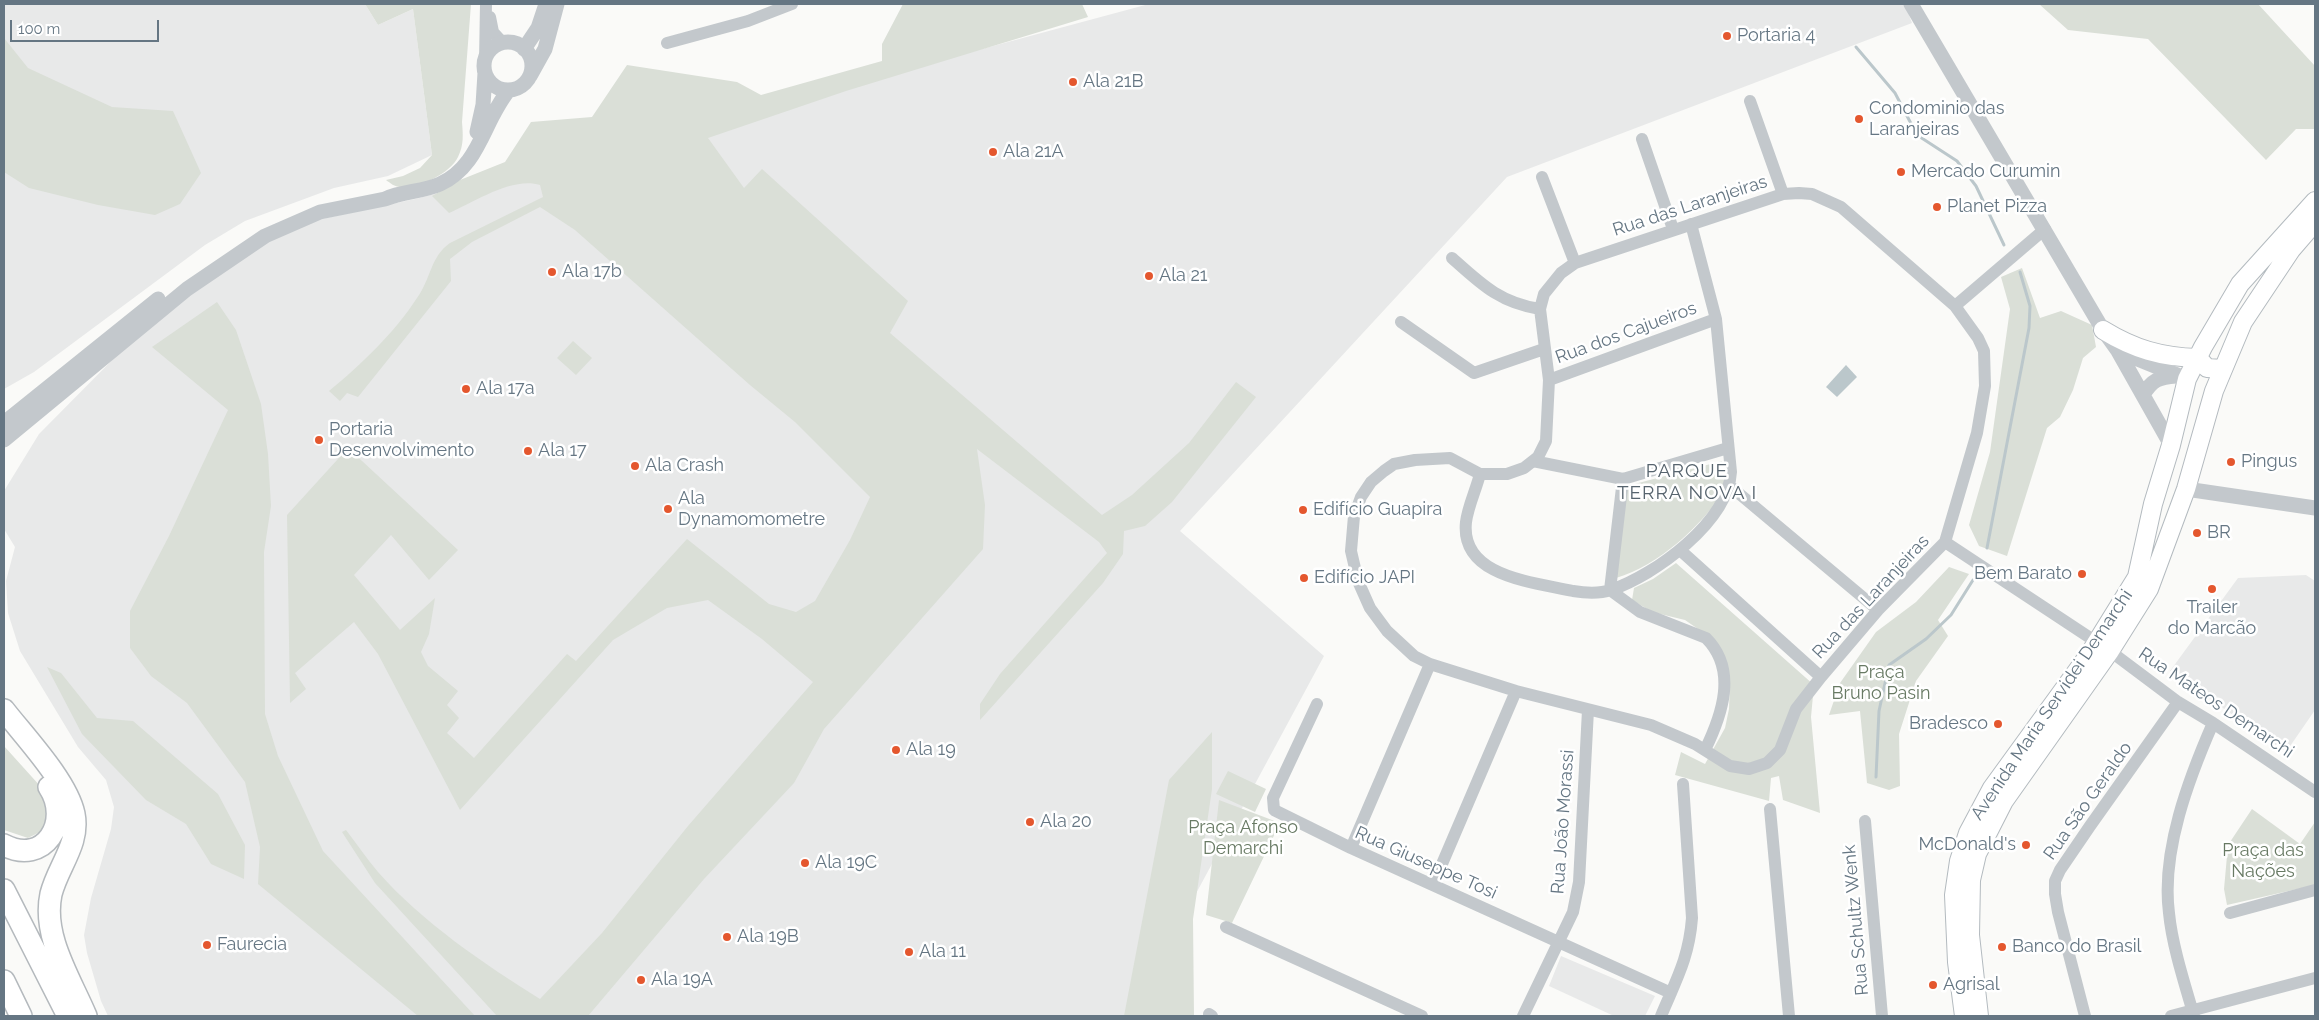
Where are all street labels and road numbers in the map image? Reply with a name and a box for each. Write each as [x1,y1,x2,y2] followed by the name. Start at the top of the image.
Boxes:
[1610,171,1770,241] street label: Rua das Laranjeiras
[1552,297,1700,369] street label: Rua dos Cajueiros
[1808,531,1934,663] street label: Rua das Laranjeiras
[1967,586,2137,824] street label: Avenida Maria Servidei Demarchi
[2134,643,2298,763] street label: Rua Mateos Demarchi
[2039,738,2137,864] street label: Rua São Geraldo
[1547,749,1579,895] street label: Rua João Morassi
[1352,822,1500,904] street label: Rua Giuseppe Tosi
[1839,844,1873,996] street label: Rua Schultz Wenk

